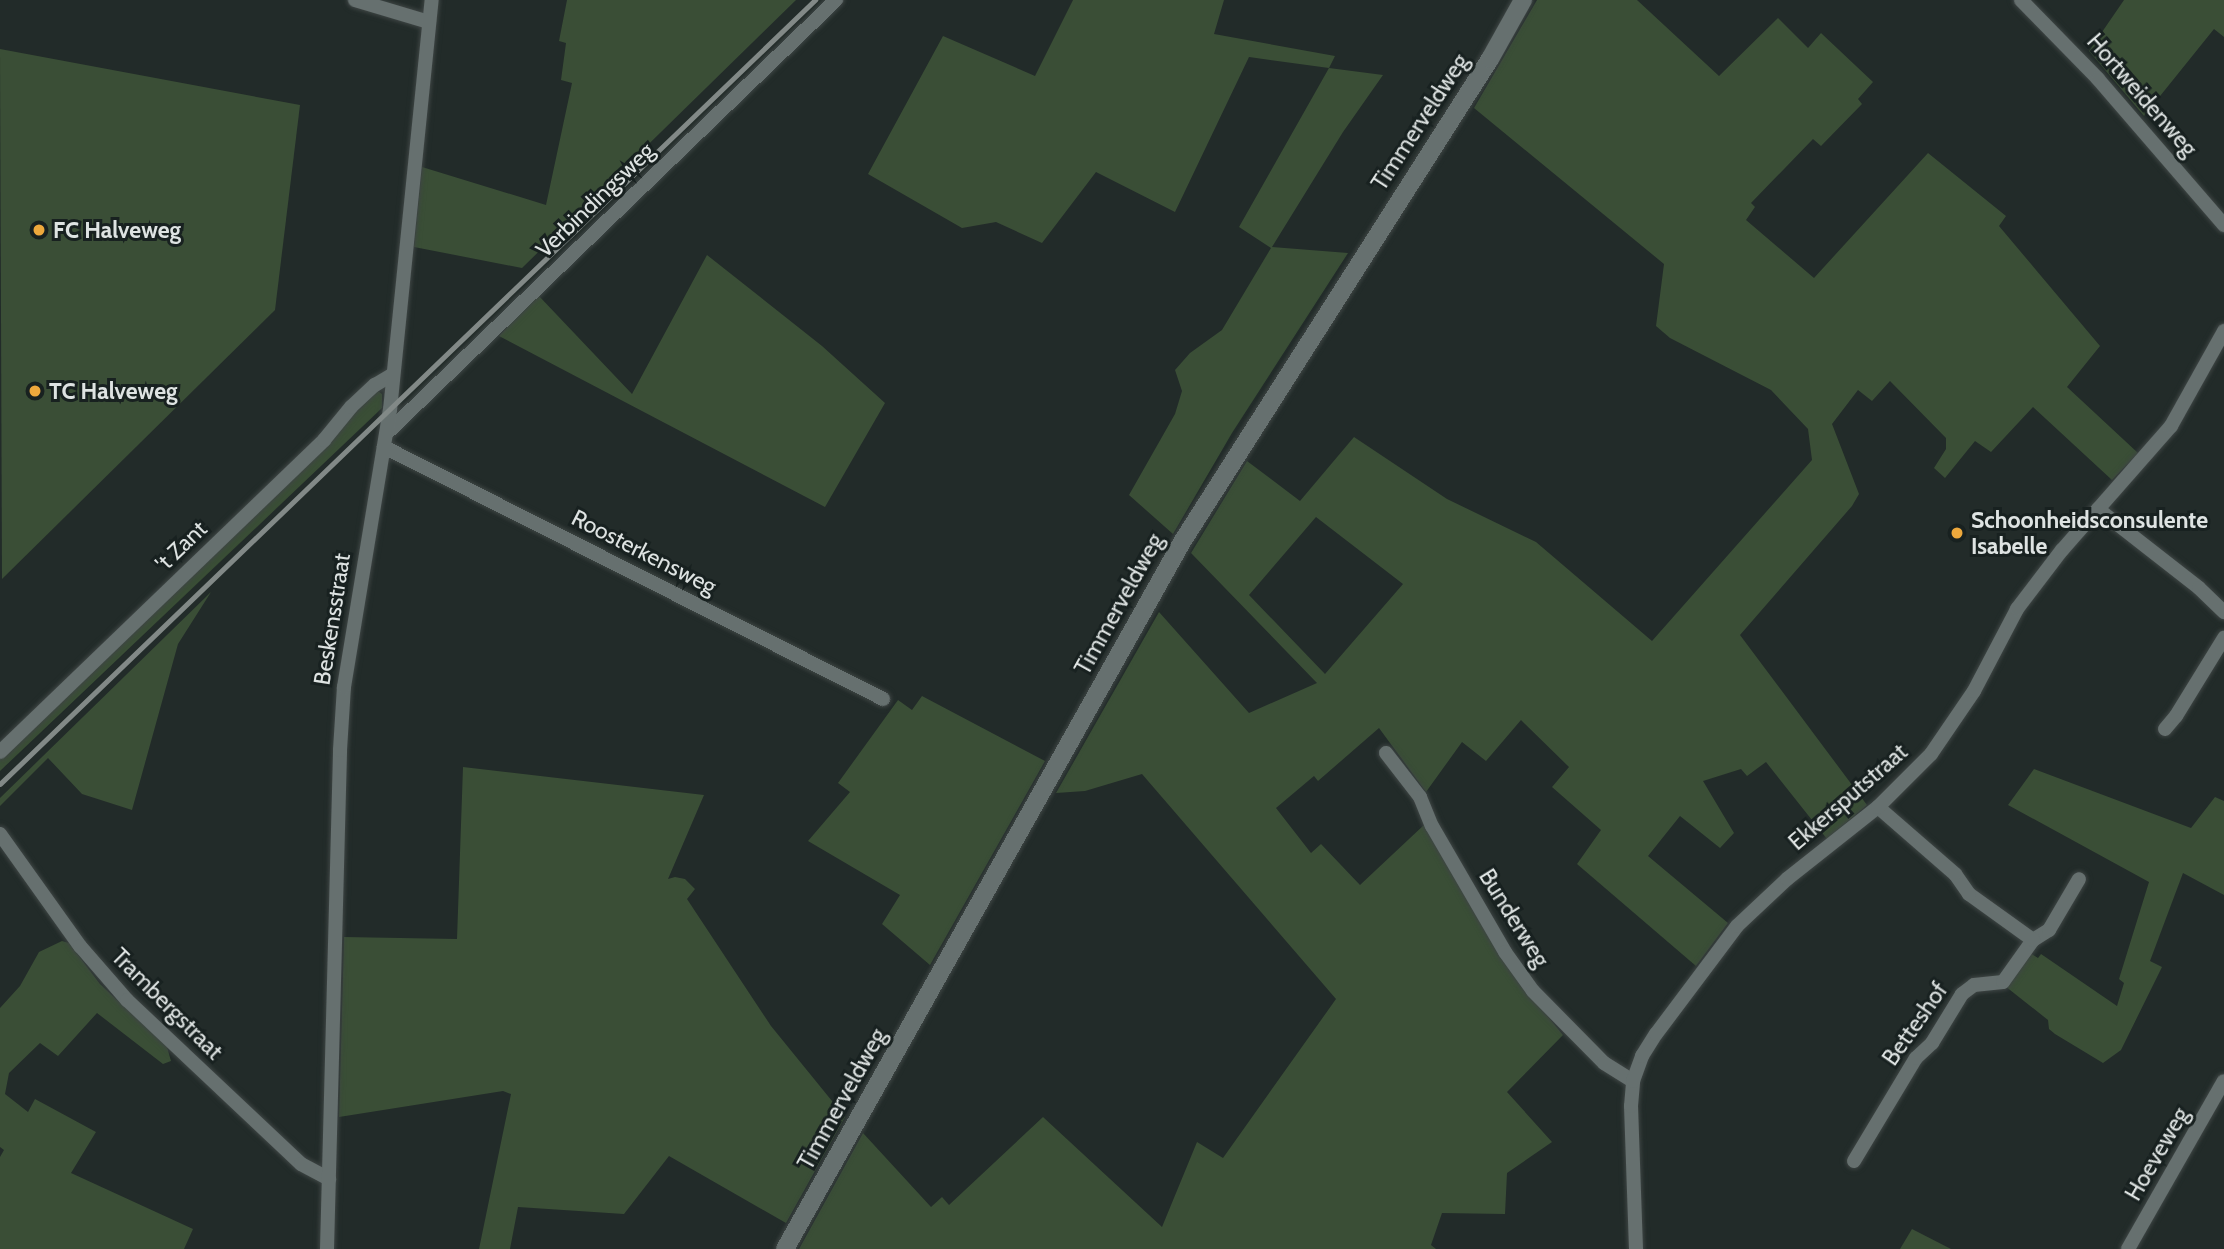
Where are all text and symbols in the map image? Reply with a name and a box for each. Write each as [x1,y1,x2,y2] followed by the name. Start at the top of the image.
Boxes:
[2081,28,2203,162] street label: Hortweidenweg
[1366,49,1474,195] street label: Timmerveldweg
[530,137,660,263] street label: Verbindingsweg
[53,216,181,244] place label: FC Halveweg
[31,222,47,238] marker: FC Halveweg
[49,377,178,405] place label: TC Halveweg
[27,383,43,399] marker: TC Halveweg
[567,504,721,600] street label: Roosterkensweg
[1971,506,2208,560] place label: Schoonheidsconsulente Isabelle
[150,515,212,577] street label: 't Zant
[1949,525,1965,541] marker: Schoonheidsconsulente Isabelle
[1069,529,1169,679] street label: Timmerveldweg
[308,551,356,687] street label: Beskensstraat
[1783,738,1913,856] street label: Ekkersputstraat
[1473,864,1555,972] street label: Bunderweg
[106,943,228,1065] street label: Trambergstraat
[1876,977,1954,1071] street label: Betteshof
[792,1024,892,1174] street label: Timmerveldweg
[2119,1103,2195,1205] street label: Hoeveweg

